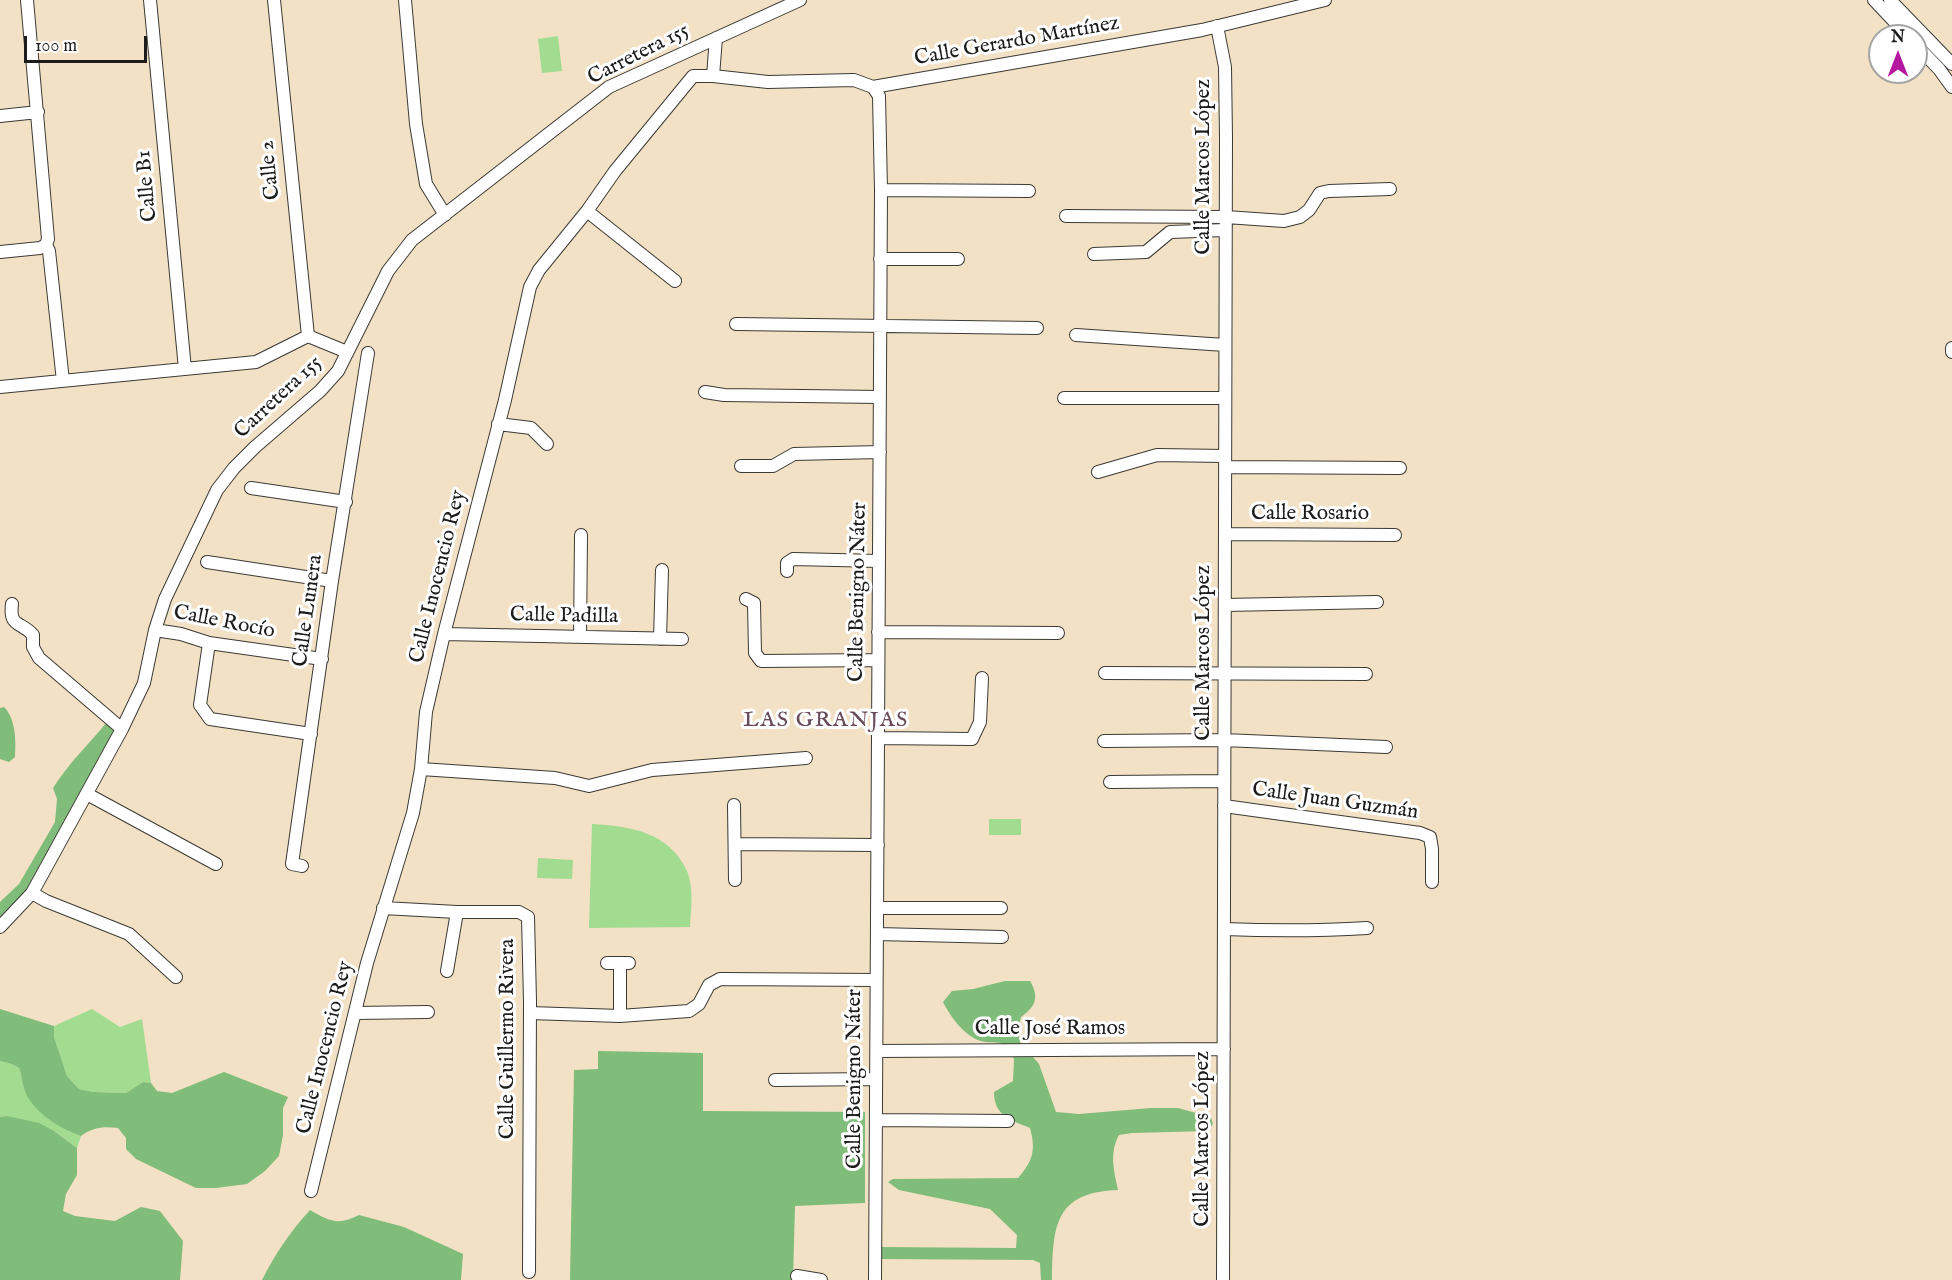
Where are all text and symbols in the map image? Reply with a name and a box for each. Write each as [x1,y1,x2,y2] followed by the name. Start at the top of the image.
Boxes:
[913,12,1121,72] street label: Calle Gerardo Martínez
[584,19,694,91] street label: Carretera 155
[27,24,150,62] scale bar
[1868,24,1928,84] north arrow
[1891,28,1905,48] text: N
[35,35,77,58] text: 100 m
[1192,79,1218,255] street label: Calle Marcos López
[255,139,287,201] street label: Calle 2
[132,149,164,223] street label: Calle B1
[230,351,328,445] street label: Carretera 155
[405,488,473,666] street label: Calle Inocencio Rey
[845,502,873,682] street label: Calle Benigno Náter
[1251,502,1369,528] street label: Calle Rosario
[289,553,329,669] street label: Calle Lunera
[1192,565,1218,741] street label: Calle Marcos López
[171,601,277,645] street label: Calle Rocío
[510,603,618,631] street label: Calle Padilla
[743,708,909,734] district label: LAS GRANJAS
[1250,778,1420,826] street label: Calle Juan Guzmán
[496,939,522,1139] street label: Calle Guillermo Rivera
[292,959,360,1137] street label: Calle Inocencio Rey
[843,989,869,1169] street label: Calle Benigno Náter
[975,1017,1125,1043] street label: Calle José Ramos
[1191,1051,1217,1227] street label: Calle Marcos López

